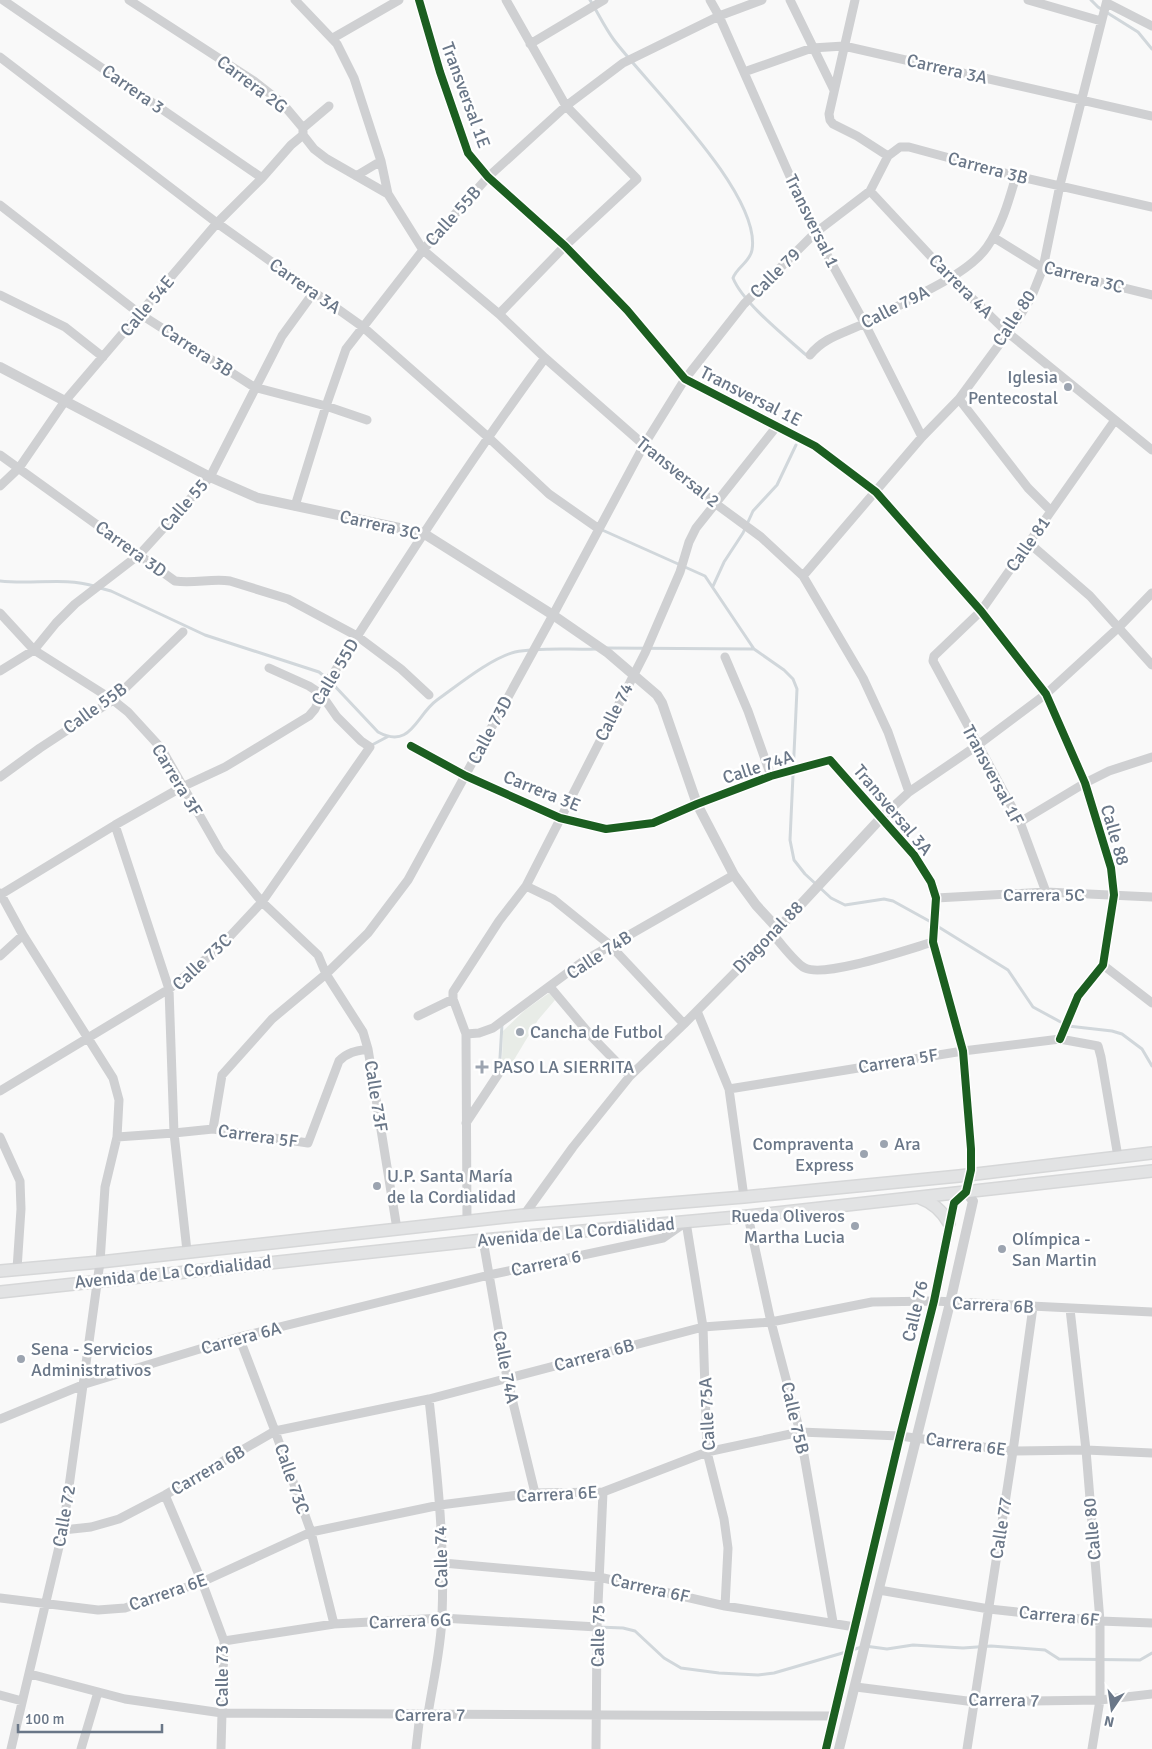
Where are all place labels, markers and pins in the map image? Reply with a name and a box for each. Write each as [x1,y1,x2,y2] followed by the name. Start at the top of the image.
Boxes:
[968,366,1058,409] place label: Iglesia Pentecostal
[1062,381,1074,393] marker: Iglesia Pentecostal
[530,1021,663,1043] place label: Cancha de Futbol
[514,1026,526,1038] marker: Cancha de Futbol
[493,1056,634,1078] place label: PASO LA SIERRITA
[475,1060,489,1074] marker: PASO LA SIERRITA
[752,1133,854,1176] place label: Compraventa Express
[894,1133,921,1155] place label: Ara
[878,1138,890,1150] marker: Ara
[858,1148,870,1160] marker: Compraventa Express
[387,1165,516,1208] place label: U.P. Santa María de la Cordialidad
[371,1180,383,1192] marker: U.P. Santa María de la Cordialidad
[731,1205,845,1248] place label: Rueda Oliveros Martha Lucia
[849,1220,861,1232] marker: Rueda Oliveros Martha Lucia
[1012,1228,1097,1271] place label: Olímpica - San Martin
[996,1243,1008,1255] marker: Olímpica - San Martin
[31,1338,153,1381] place label: Sena - Servicios Administrativos
[15,1353,27,1365] marker: Sena - Servicios Administrativos

